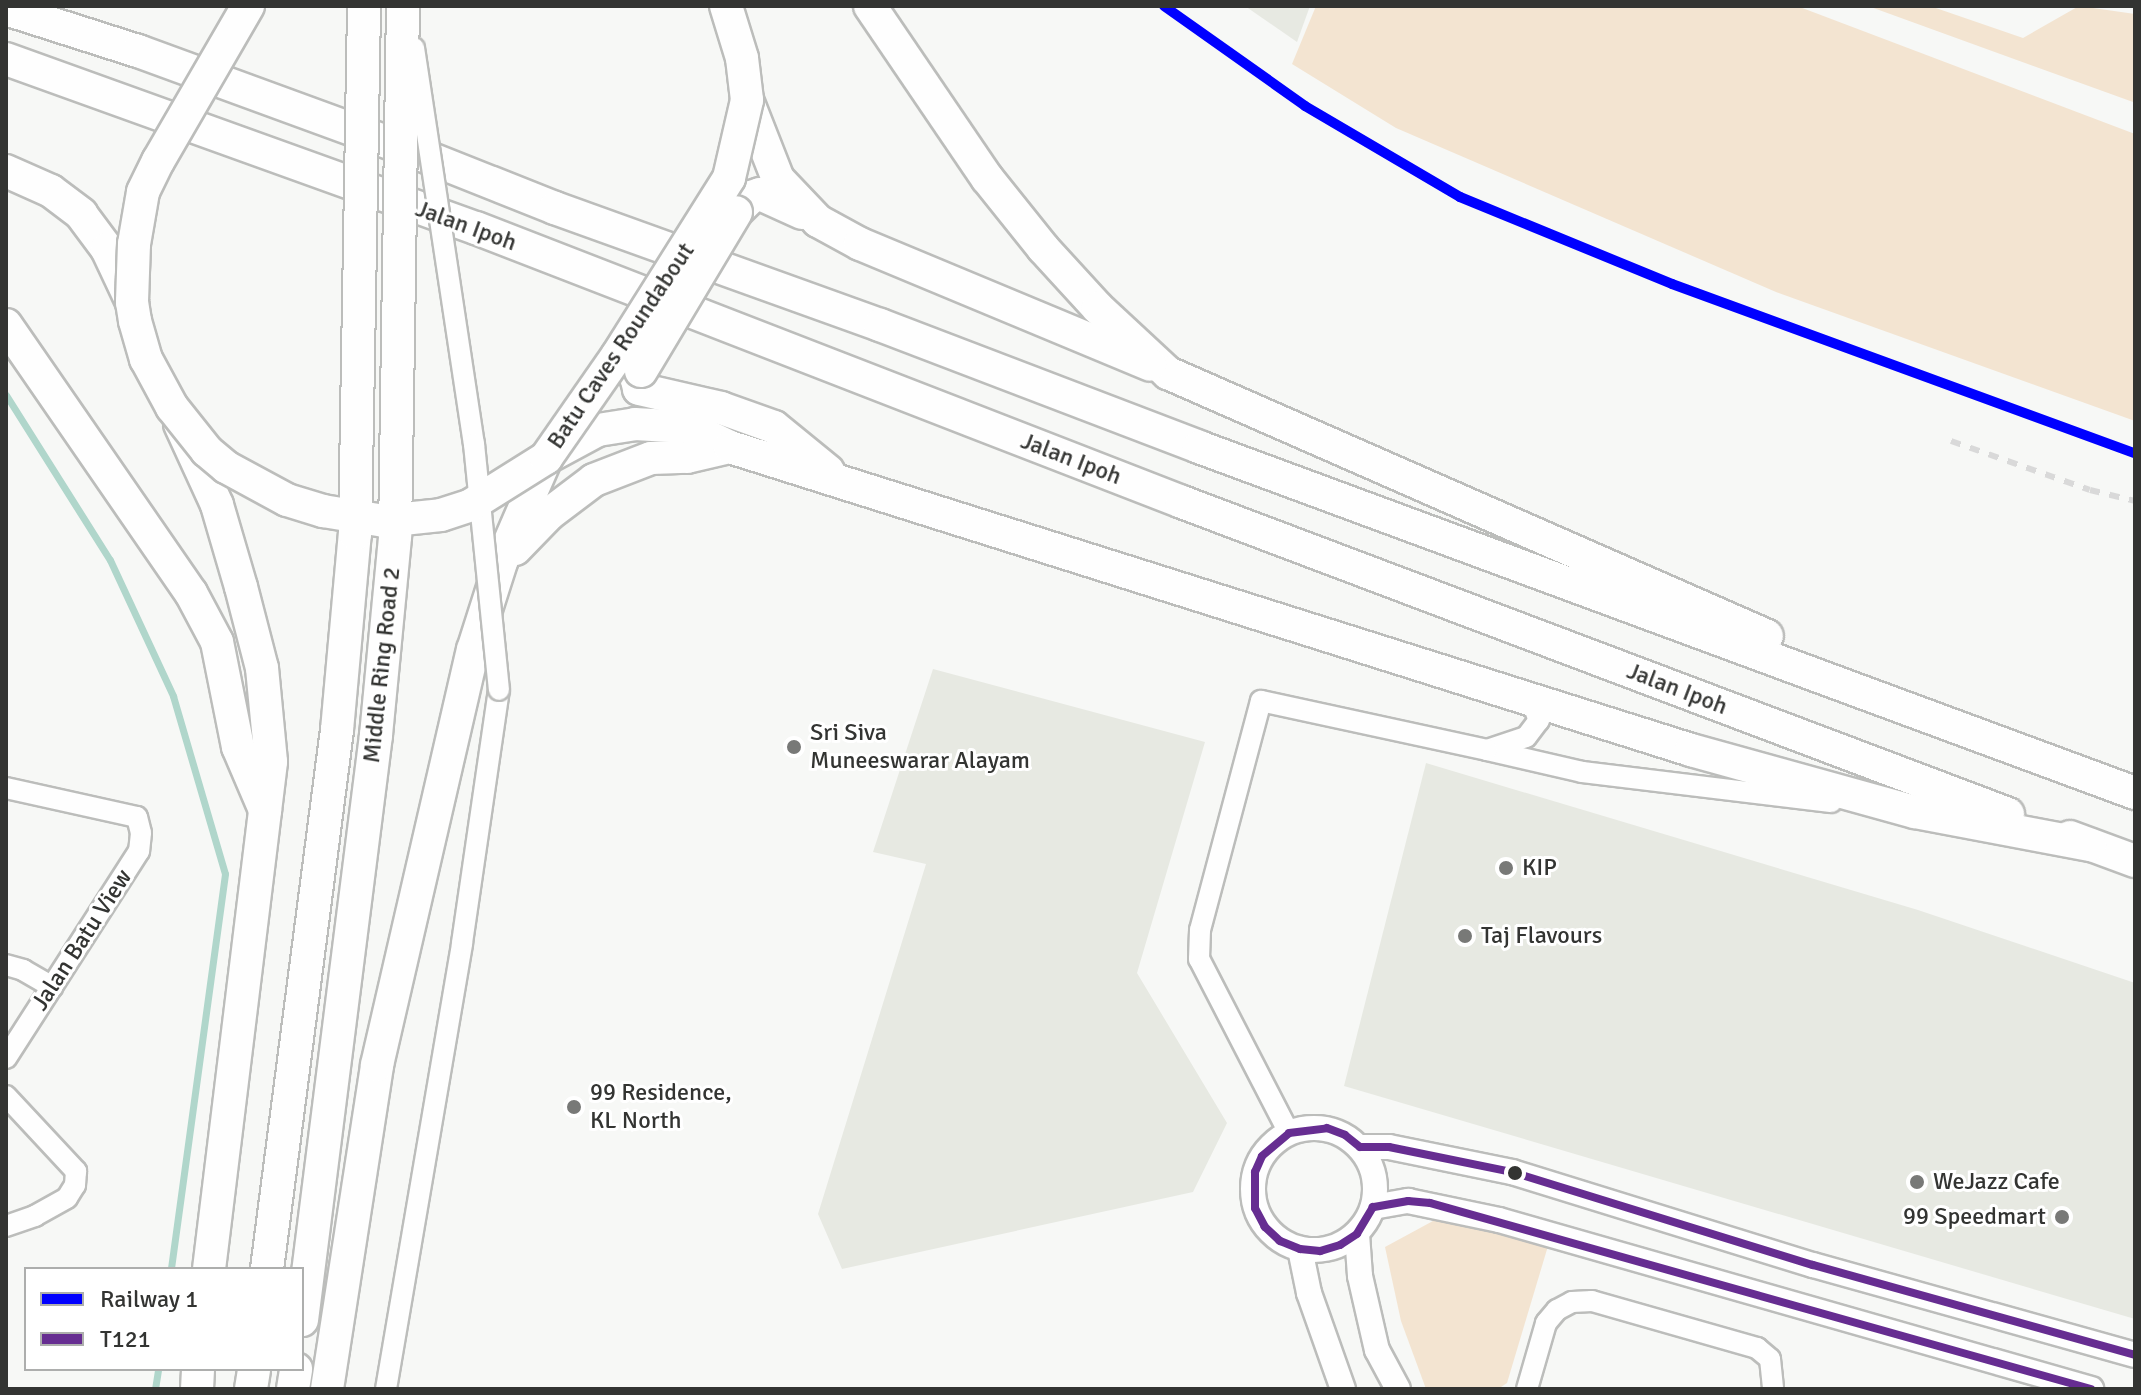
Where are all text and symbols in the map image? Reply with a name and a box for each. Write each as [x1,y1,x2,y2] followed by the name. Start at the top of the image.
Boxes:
[412,194,520,258] street label: Jalan Ipoh
[541,238,701,454] street label: Batu Caves Roundabout
[1017,427,1125,491] street label: Jalan Ipoh
[357,566,407,764] street label: Middle Ring Road 2
[1623,657,1731,721] street label: Jalan Ipoh
[810,719,1030,775] place label: Sri Siva Muneeswarar Alayam
[785,738,803,756] marker: Sri Siva Muneeswarar Alayam
[1522,854,1557,882] place label: KIP
[1497,859,1515,877] marker: KIP
[26,864,138,1016] street label: Jalan Batu View
[1481,922,1602,950] place label: Taj Flavours
[1456,927,1474,945] marker: Taj Flavours
[590,1079,732,1135] place label: 99 Residence, KL North
[565,1098,583,1116] marker: 99 Residence, KL North
[1507,1165,1523,1181] unlabelled marker
[1933,1168,2060,1196] place label: WeJazz Cafe
[1908,1173,1926,1191] marker: WeJazz Cafe
[1903,1203,2046,1231] place label: 99 Speedmart
[2053,1208,2071,1226] marker: 99 Speedmart
[24,1267,304,1371] legend
[100,1284,198,1314] text: Railway 1
[100,1324,151,1354] text: T121

